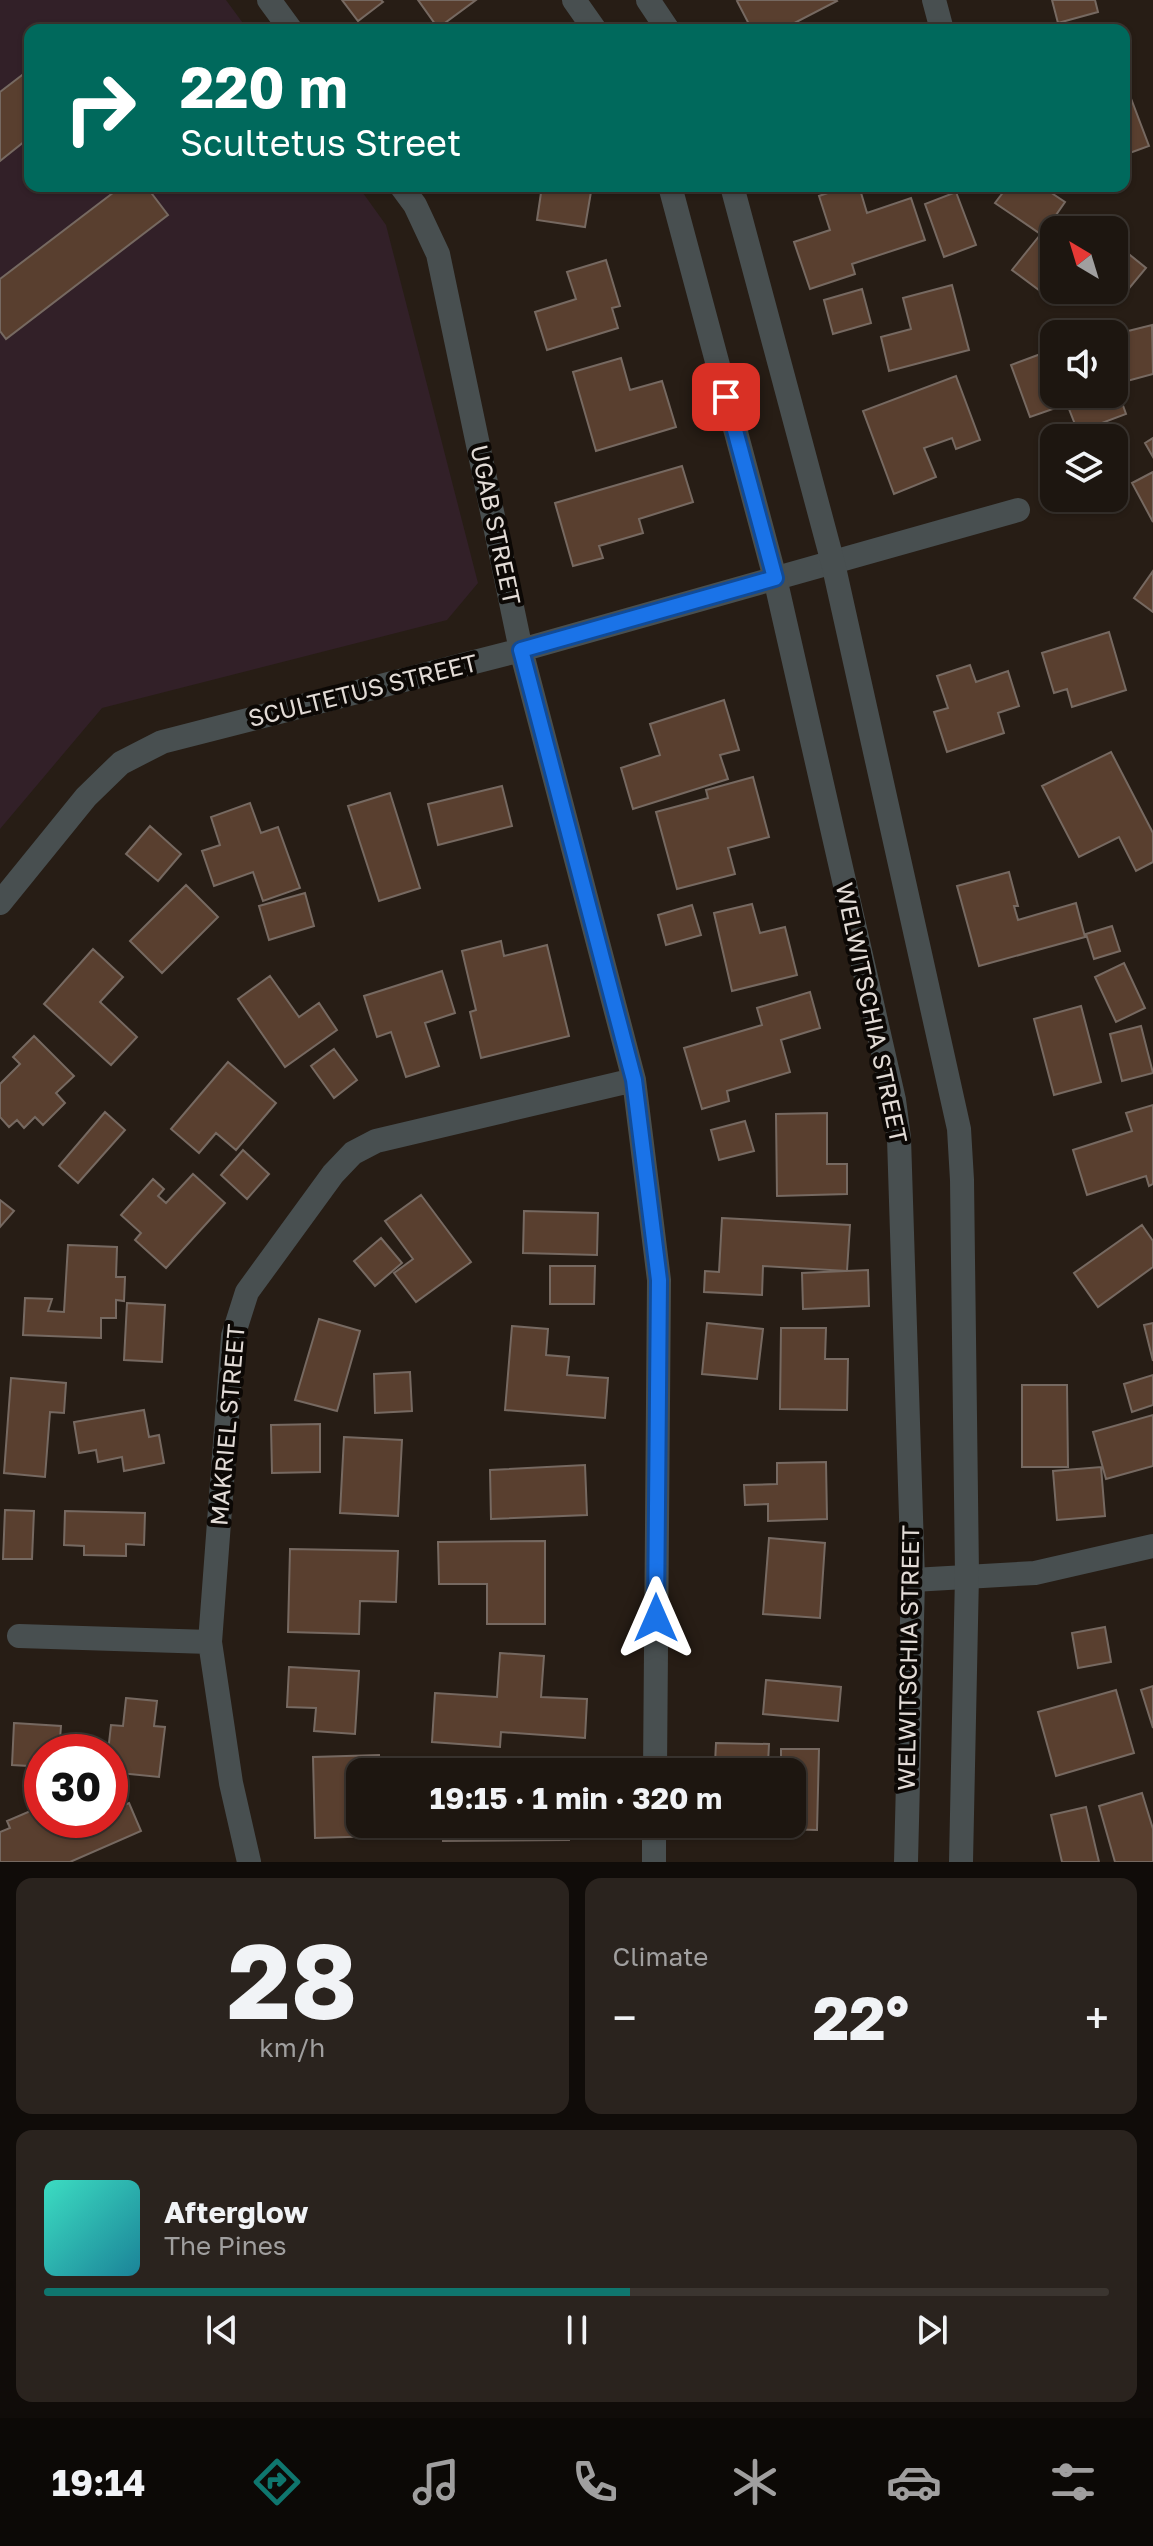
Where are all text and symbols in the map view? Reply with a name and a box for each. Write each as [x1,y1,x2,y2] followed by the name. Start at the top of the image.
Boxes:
[180,53,348,120] text: 220 m
[48,56,152,160] icon: right
[180,121,461,164] text: Scultetus Street
[1040,216,1128,304] north arrow
[1040,216,1128,512] map controls
[1040,320,1128,408] button: sound
[692,363,760,431] pin
[704,375,748,419] icon: arrive
[1040,424,1128,512] button: layers
[465,442,528,607] street label: UGAB STREET
[245,647,480,732] street label: SCULTETUS STREET
[831,880,914,1146] street label: WELWITSCHIA STREET
[203,1323,250,1527] street label: MAKRIEL STREET
[891,1525,924,1791] street label: WELWITSCHIA STREET
[614,1576,698,1660] position arrow
[24,1734,128,1838] speed limit sign: 30
[430,1780,722,1816] text: 19:15 · 1 min · 320 m
[227,1917,357,2042] text: 28
[613,1941,708,1972] text: Climate
[812,1981,909,2053] text: 22°
[613,1991,637,2044] text: −
[1085,1991,1109,2044] text: +
[259,2032,325,2063] text: km/h
[164,2194,308,2230] text: Afterglow
[164,2230,287,2261] text: The Pines
[200,2308,244,2352] icon: previous
[555,2308,599,2352] icon: pause
[910,2308,954,2352] icon: next
[249,2454,305,2510] icon: directions
[408,2454,464,2510] icon: music
[567,2454,623,2510] icon: phone
[727,2454,783,2510] icon: climate
[886,2454,942,2510] icon: car
[1045,2454,1101,2510] icon: filters
[52,2461,146,2504] text: 19:14

